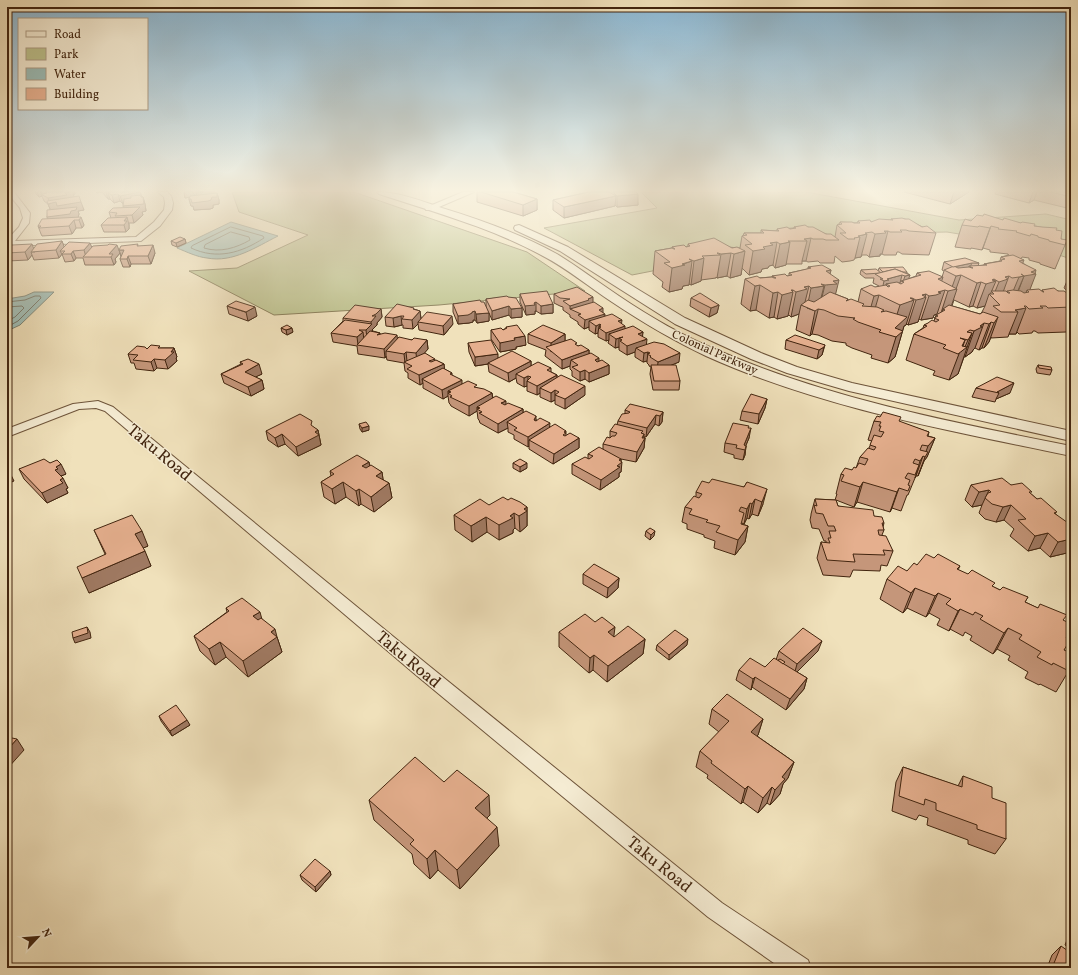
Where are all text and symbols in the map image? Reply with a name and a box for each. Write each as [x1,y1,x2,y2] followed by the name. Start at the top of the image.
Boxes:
[18,18,148,110] legend
[54,27,81,43] text: Road
[54,47,79,63] text: Park
[54,67,86,83] text: Water
[54,87,99,103] text: Building
[669,327,761,379] street label: Colonial Parkway
[122,419,196,487] street label: Taku Road
[371,626,445,694] street label: Taku Road
[621,832,697,899] street label: Taku Road
[18,917,58,957] north arrow
[37,926,54,940] text: N

